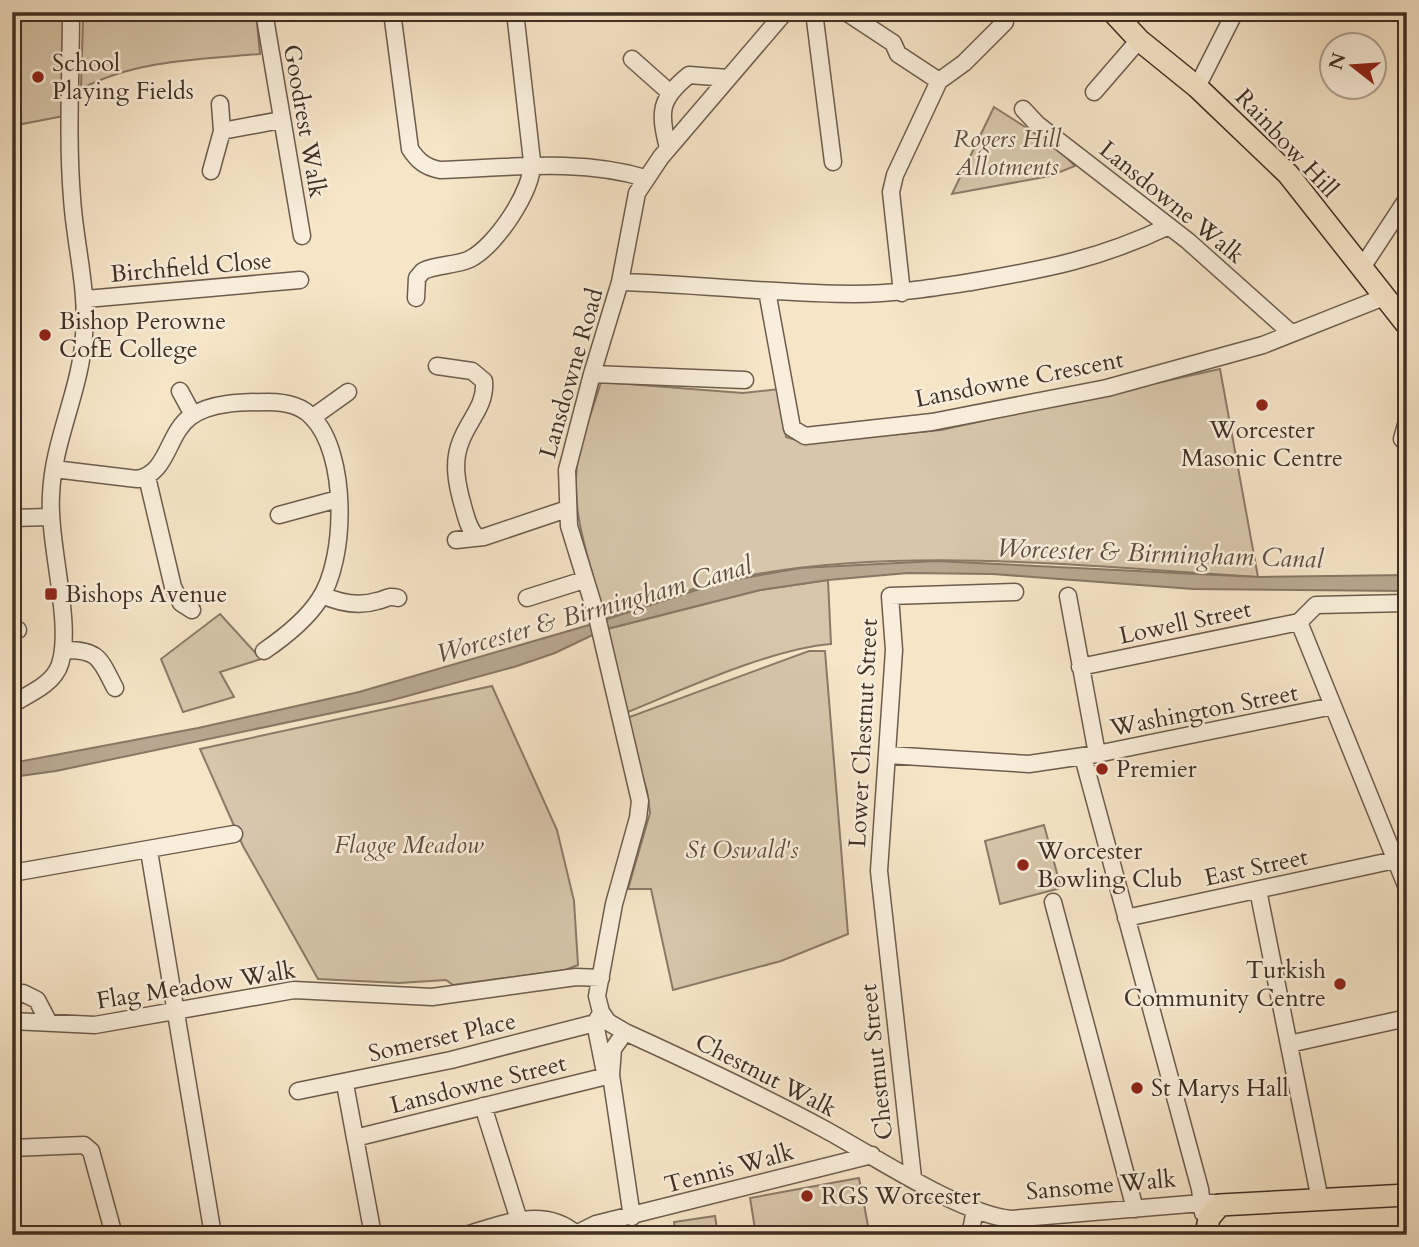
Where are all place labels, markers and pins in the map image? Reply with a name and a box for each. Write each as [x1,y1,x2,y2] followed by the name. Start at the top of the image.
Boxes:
[52,47,194,108] place label: School Playing Fields
[30,69,46,85] marker: School Playing Fields
[59,305,226,366] place label: Bishop Perowne CofE College
[37,327,53,343] marker: Bishop Perowne CofE College
[1254,397,1270,413] marker: Worcester Masonic Centre
[1181,414,1343,475] place label: Worcester Masonic Centre
[65,578,227,611] place label: Bishops Avenue
[43,586,59,602] marker: Bishops Avenue
[1116,753,1197,786] place label: Premier
[1094,761,1110,777] marker: Premier
[1036,835,1182,896] place label: Worcester Bowling Club
[1015,857,1031,873] marker: Worcester Bowling Club
[1124,954,1326,1015] place label: Turkish Community Centre
[1332,976,1348,992] marker: Turkish Community Centre
[1151,1072,1289,1105] place label: St Marys Hall
[1129,1080,1145,1096] marker: St Marys Hall
[821,1180,981,1213] place label: RGS Worcester
[799,1188,815,1204] marker: RGS Worcester

